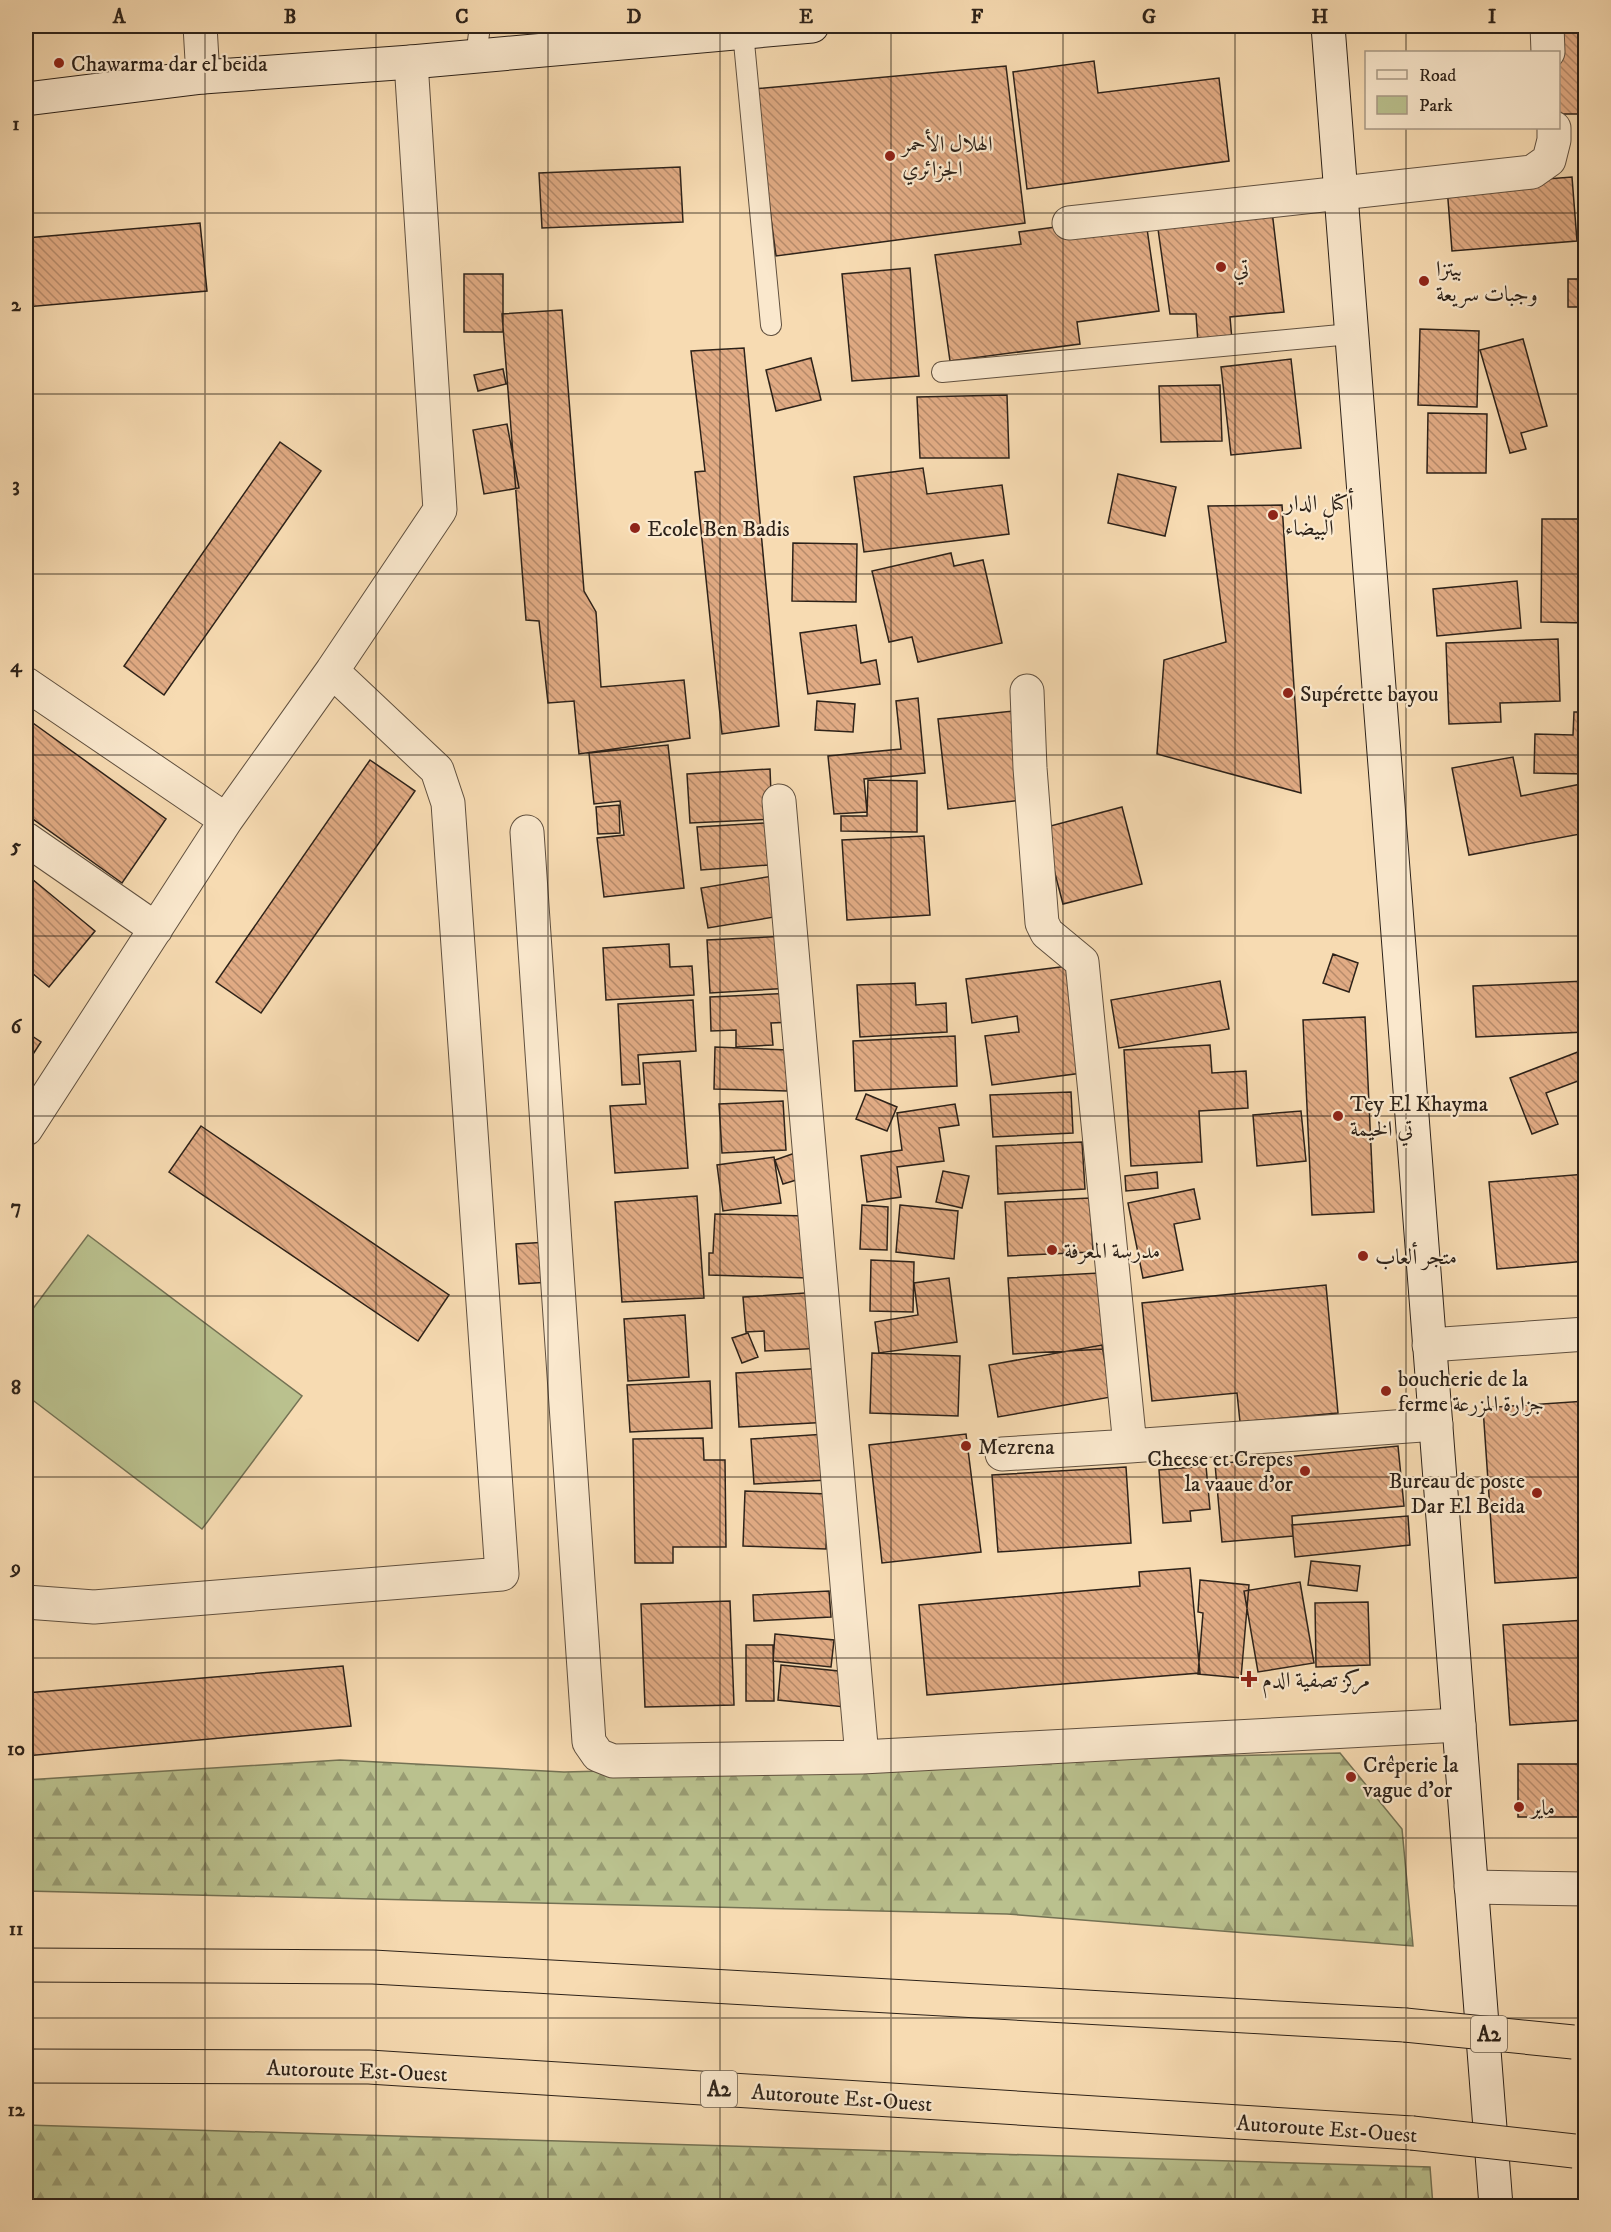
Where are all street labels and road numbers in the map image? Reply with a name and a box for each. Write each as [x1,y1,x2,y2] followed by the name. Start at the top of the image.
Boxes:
[1471,2016,1507,2052] road number: A2
[266,2055,448,2088] street label: Autoroute Est-Ouest
[701,2071,737,2107] road number: A2
[751,2079,933,2118] street label: Autoroute Est-Ouest
[1236,2110,1418,2149] street label: Autoroute Est-Ouest

